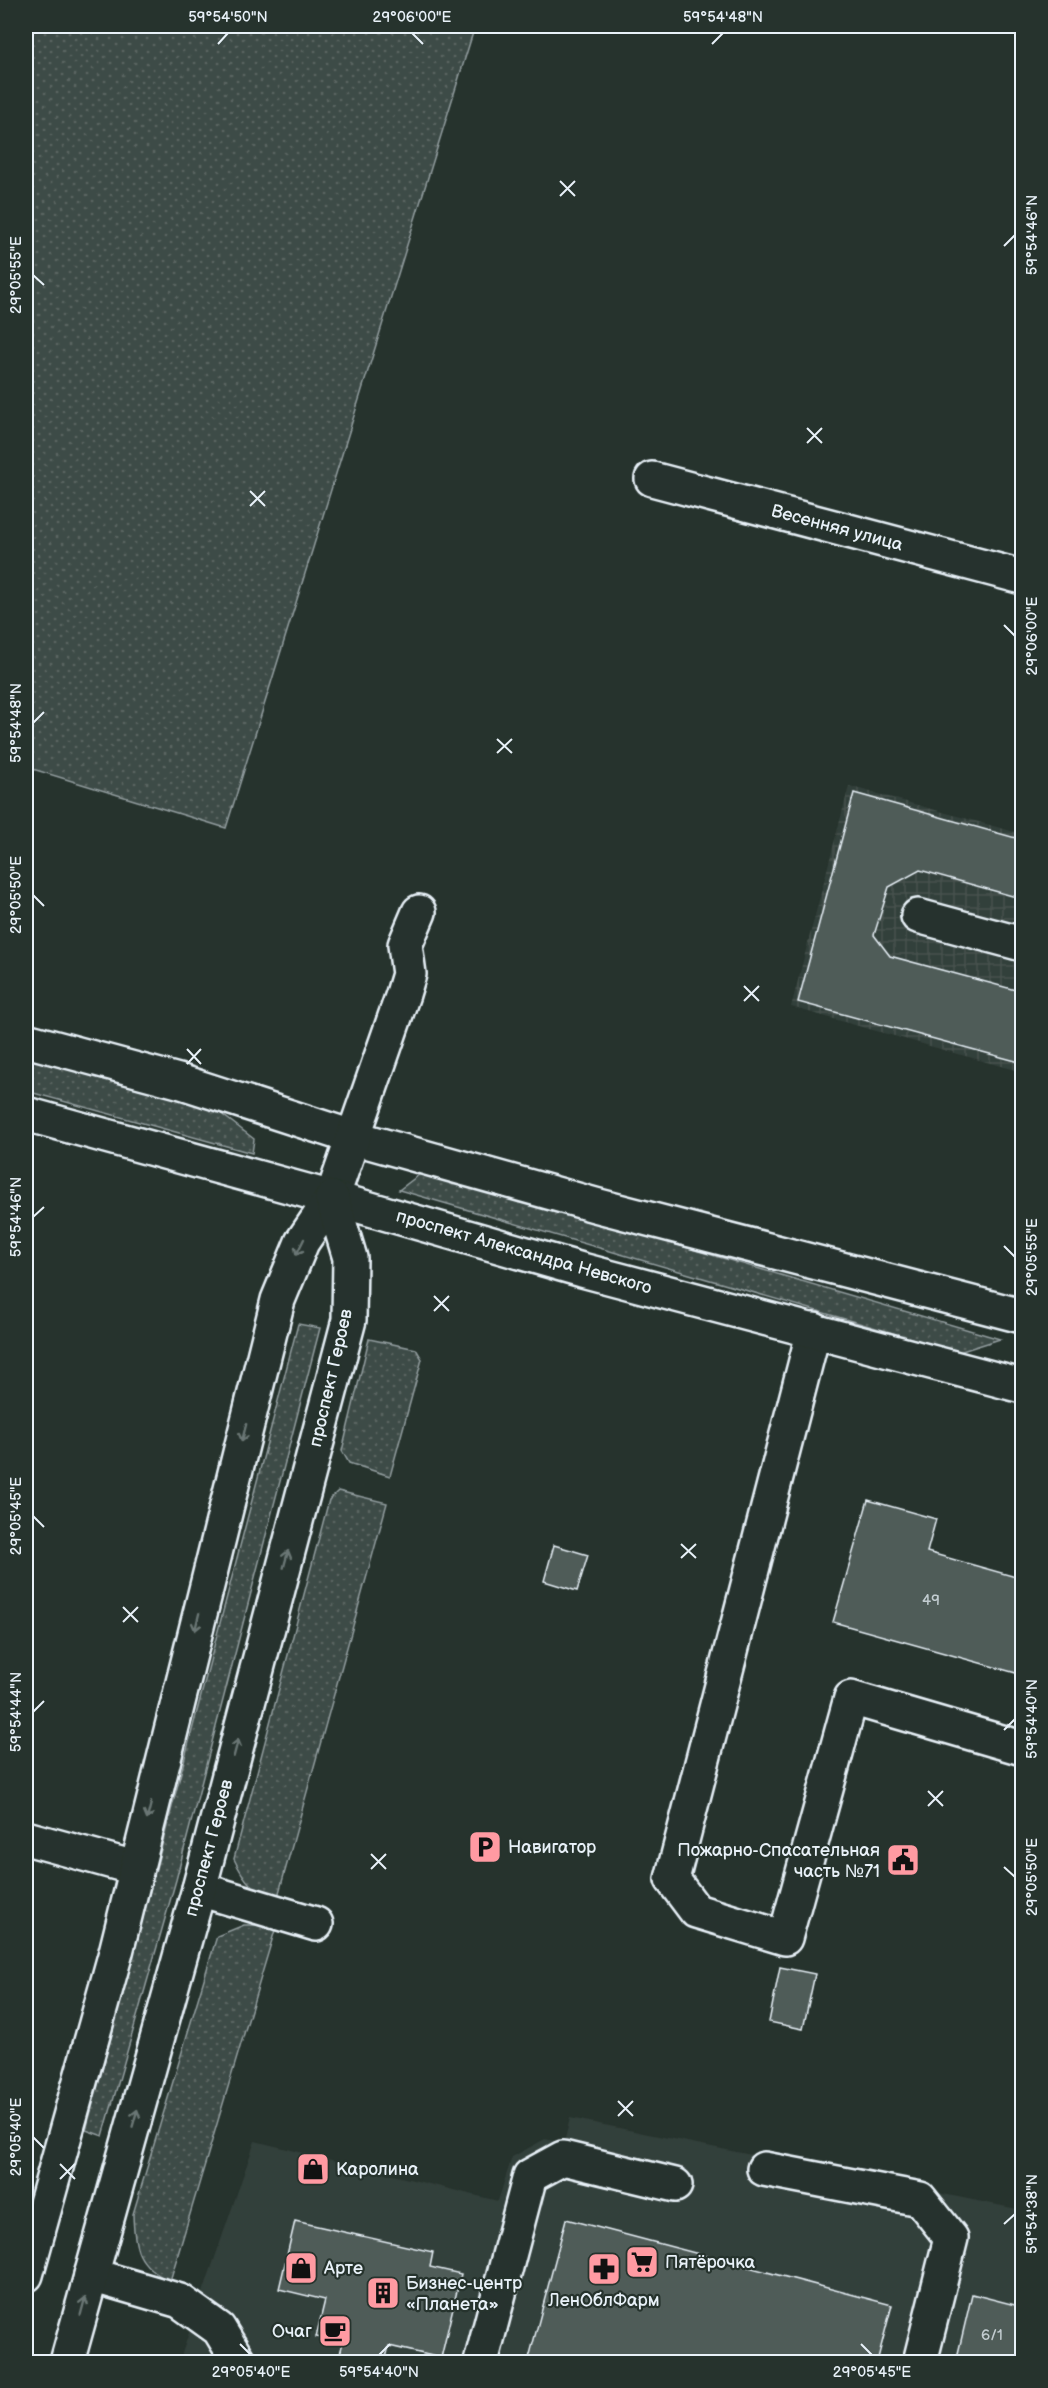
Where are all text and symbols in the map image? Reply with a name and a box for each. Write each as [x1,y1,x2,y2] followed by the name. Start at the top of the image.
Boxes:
[188,8,268,27] text: 59°54'50"N
[373,8,452,27] text: 29°06'00"E
[683,8,763,27] text: 59°54'48"N
[1023,195,1042,275] text: 59°54'46"N
[7,236,26,314] text: 29°05'55"E
[769,500,905,556] street label: Весенняя улица
[1023,596,1042,675] text: 29°06'00"E
[7,683,26,763] text: 59°54'48"N
[7,856,26,934] text: 29°05'50"E
[7,1177,26,1257] text: 59°54'46"N
[394,1205,654,1299] street label: проспект Александра Невского
[1023,1218,1042,1296] text: 29°05'55"E
[294,1237,306,1255] one-way arrow
[305,1306,357,1449] street label: проспект Героев
[238,1423,250,1442] one-way arrow
[7,1477,26,1555] text: 29°05'45"E
[280,1550,292,1569] one-way arrow
[922,1591,940,1610] house number: 49
[190,1612,202,1631] one-way arrow
[7,1672,26,1752] text: 59°54'44"N
[1023,1679,1042,1759] text: 59°54'40"N
[231,1739,242,1758] one-way arrow
[181,1777,238,1919] street label: проспект Героев
[143,1802,155,1821] one-way arrow
[467,1829,503,1865] parking icon: Навигатор
[508,1837,596,1858] place label: Навигатор
[1023,1838,1042,1916] text: 29°05'50"E
[677,1840,880,1882] place label: Пожарно-Спасательная часть №71
[885,1842,921,1878] public building icon: Пожарно-Спасательная часть №71
[7,2098,26,2176] text: 29°05'40"E
[130,2109,141,2128] one-way arrow
[295,2151,331,2187] shop icon: Каролина
[336,2159,419,2180] place label: Каролина
[1023,2174,1042,2254] text: 59°54'38"N
[624,2244,660,2280] supermarket icon: Пятёрочка
[283,2250,319,2286] shop icon: Арте
[586,2251,622,2287] pharmacy icon: ЛенОблФарм
[665,2252,756,2273] place label: Пятёрочка
[323,2258,363,2279] place label: Арте
[406,2273,522,2315] place label: Бизнес-центр «Планета»
[365,2275,401,2311] building icon: Бизнес-центр «Планета»
[547,2290,660,2311] place label: ЛенОблФарм
[77,2297,89,2316] one-way arrow
[317,2313,353,2349] cafe icon: Очаг
[272,2321,312,2342] place label: Очаг
[981,2326,1003,2345] house number: 6/1
[212,2363,290,2382] text: 29°05'40"E
[339,2363,419,2382] text: 59°54'40"N
[833,2363,911,2382] text: 29°05'45"E

